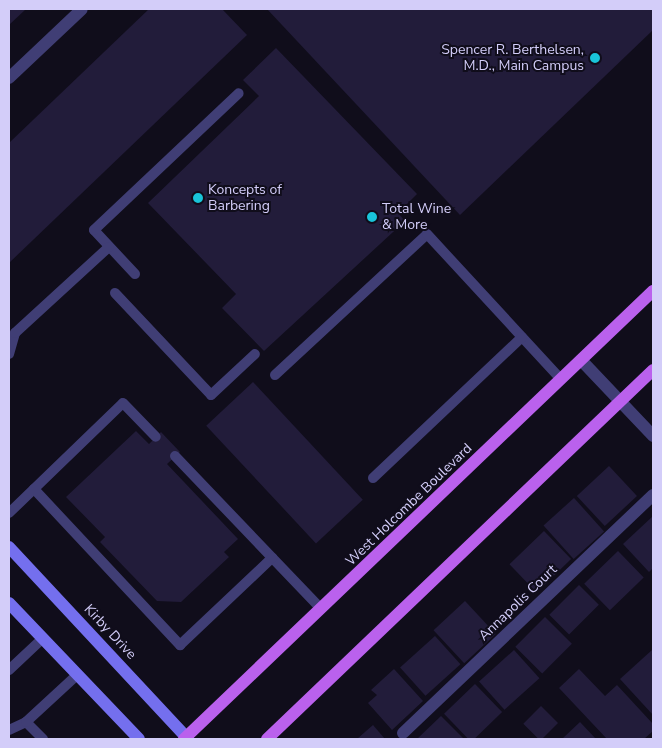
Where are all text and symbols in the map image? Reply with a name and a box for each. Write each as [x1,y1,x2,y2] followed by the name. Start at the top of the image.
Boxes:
[441,42,584,74] place label: Spencer R. Berthelsen, M.D., Main Campus
[588,51,602,65] marker: Spencer R. Berthelsen, M.D., Main Campus
[208,182,282,214] place label: Koncepts of Barbering
[192,192,204,204] marker: Koncepts of Barbering
[382,201,451,233] place label: Total Wine & More
[366,211,378,223] marker: Total Wine & More
[342,440,476,570] street label: West Holcombe Boulevard
[475,562,561,644] street label: Annapolis Court
[80,601,140,663] street label: Kirby Drive

